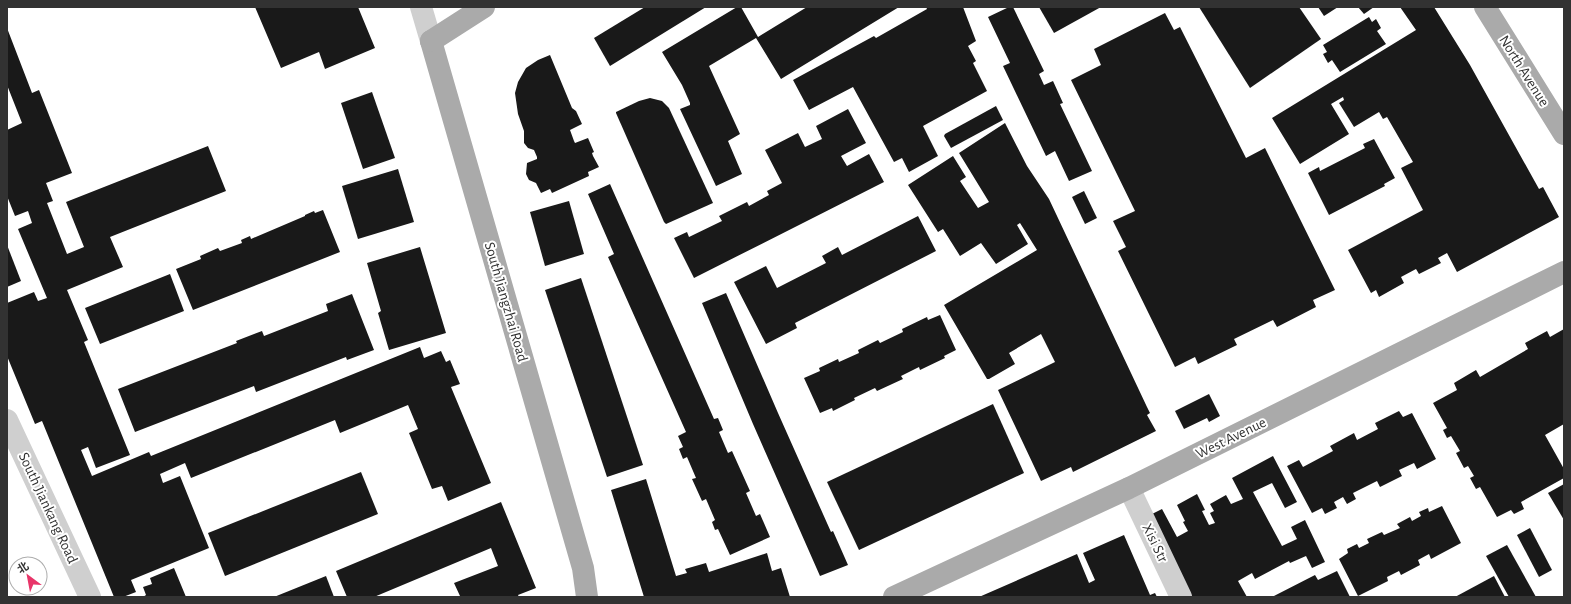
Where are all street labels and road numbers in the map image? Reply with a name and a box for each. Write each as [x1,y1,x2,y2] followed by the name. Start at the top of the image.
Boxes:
[1496,33,1552,109] street label: North Avenue
[482,240,530,364] street label: South Jiangzhai Road
[1193,415,1269,461] street label: West Avenue
[16,450,80,566] street label: South Jiankang Road
[1139,521,1171,565] street label: Xisi Str

